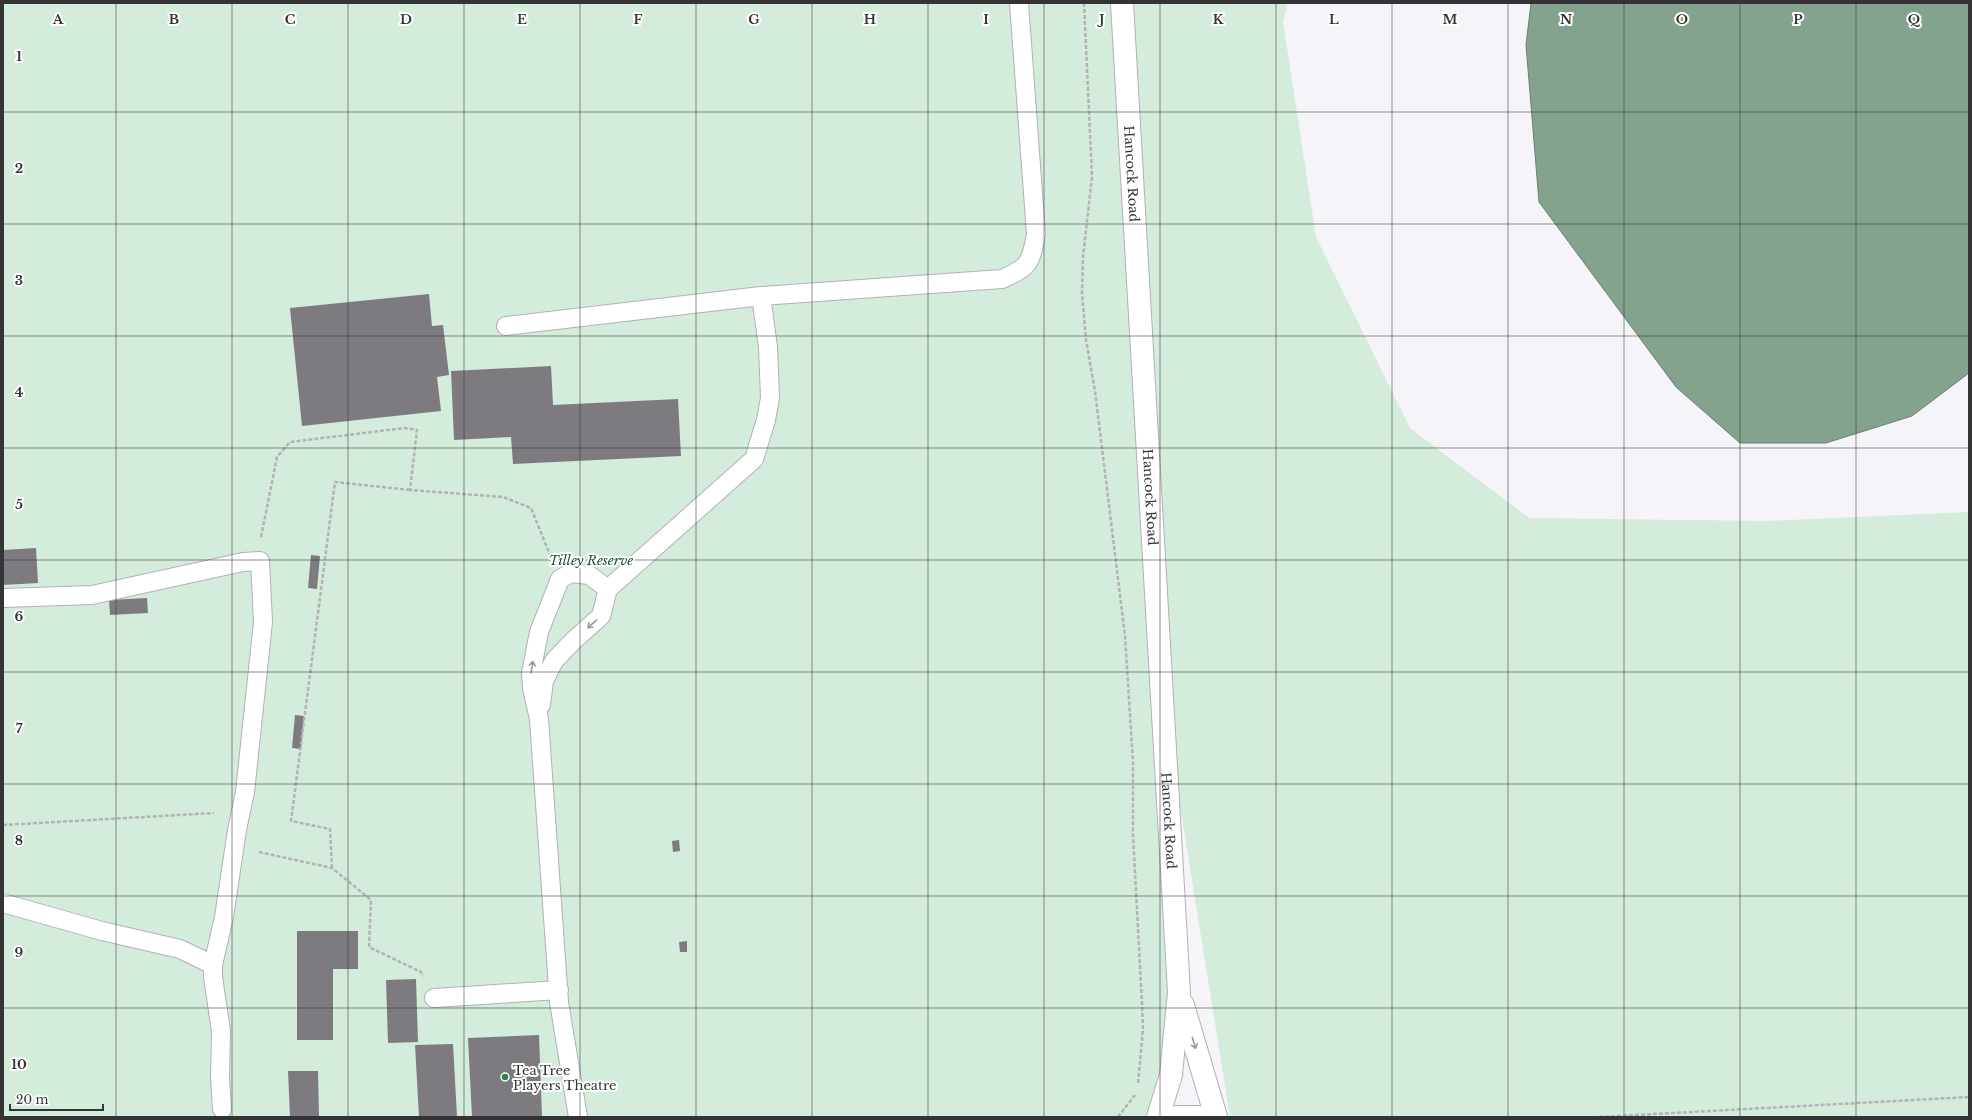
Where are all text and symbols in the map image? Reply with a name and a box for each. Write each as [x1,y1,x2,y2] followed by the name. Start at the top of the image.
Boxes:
[52,11,64,28] text: A
[169,11,179,28] text: B
[285,11,296,28] text: C
[400,11,412,28] text: D
[517,11,527,28] text: E
[634,11,643,28] text: F
[748,11,760,28] text: G
[864,11,876,28] text: H
[983,11,989,28] text: I
[1096,11,1105,28] text: J
[1213,11,1224,28] text: K
[1329,11,1339,28] text: L
[1443,11,1458,28] text: M
[1560,11,1572,28] text: N
[1676,11,1688,28] text: O
[1793,11,1803,28] text: P
[1908,11,1921,28] text: Q
[16,48,22,65] text: 1
[1120,125,1143,223] street label: Hancock Road
[15,160,23,177] text: 2
[15,272,23,289] text: 3
[15,384,24,401] text: 4
[1139,448,1161,546] street label: Hancock Road
[15,496,23,513] text: 5
[549,552,633,569] park label: Tilley Reserve
[15,608,24,625] text: 6
[587,619,598,628] one-way arrow
[528,661,536,674] one-way arrow
[16,720,23,737] text: 7
[1157,772,1180,870] street label: Hancock Road
[15,832,23,849] text: 8
[15,944,24,961] text: 9
[1191,1036,1198,1049] one-way arrow
[11,1056,27,1073] text: 10
[513,1062,616,1094] place label: Tea Tree Players Theatre
[500,1072,510,1082] marker: Tea Tree Players Theatre
[10,1086,103,1112] scale bar
[16,1092,48,1107] text: 20 m

